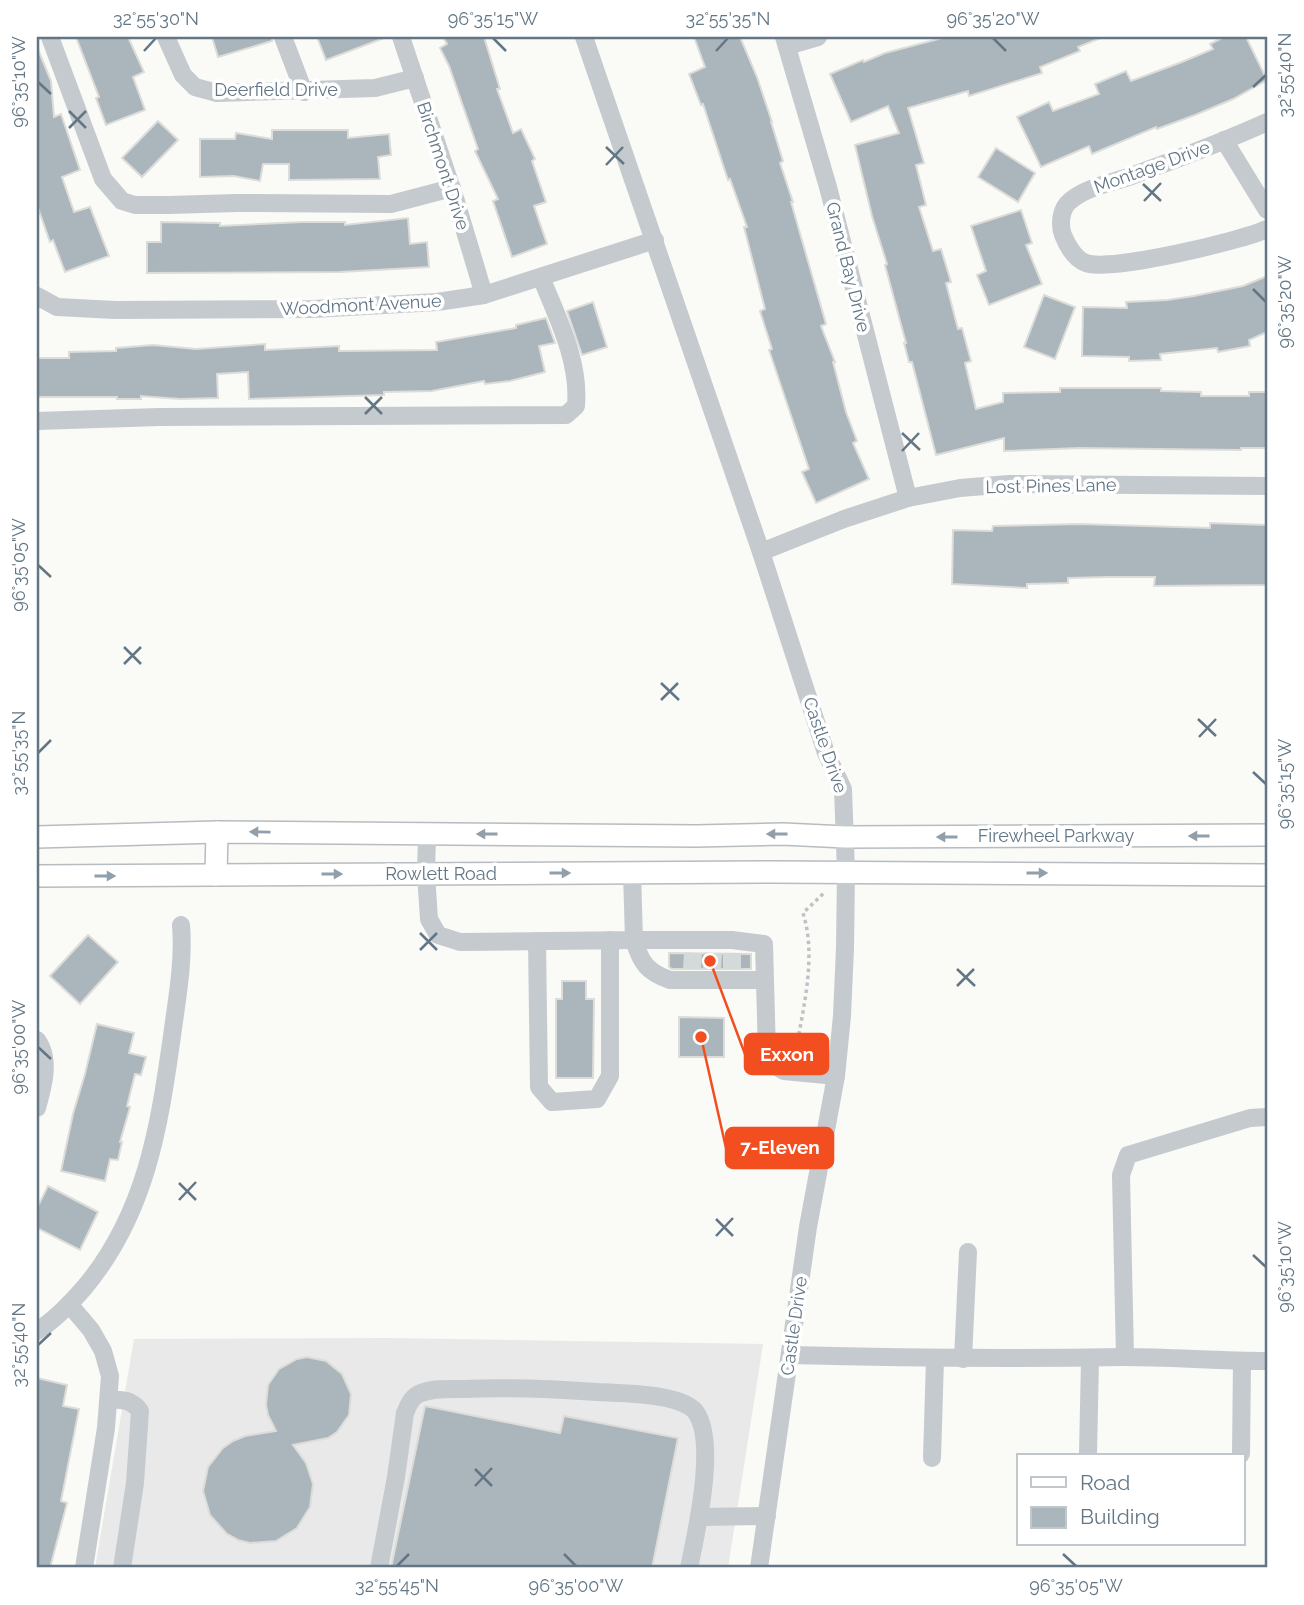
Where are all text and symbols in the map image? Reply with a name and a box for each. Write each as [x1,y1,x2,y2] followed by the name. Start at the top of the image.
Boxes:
[113,8,199,29] text: 32°55'30"N
[448,8,538,29] text: 96°35'15"W
[686,8,770,29] text: 32°55'35"N
[946,8,1040,29] text: 96°35'20"W
[1274,33,1295,117] text: 32°55'40"N
[8,36,29,128] text: 96°35'10"W
[214,79,338,100] street label: Deerfield Drive
[413,99,474,233] street label: Birchmont Drive
[1091,136,1213,197] street label: Montage Drive
[822,200,875,335] street label: Grand Bay Drive
[1274,255,1295,349] text: 96°35'20"W
[280,290,442,319] street label: Woodmont Avenue
[985,474,1117,497] street label: Lost Pines Lane
[8,518,29,612] text: 96°35'05"W
[799,694,852,796] street label: Castle Drive
[8,711,29,795] text: 32°55'35"N
[1274,739,1295,829] text: 96°35'15"W
[978,825,1134,846] street label: Firewheel Parkway
[249,826,271,838] one-way arrow
[475,828,497,840] one-way arrow
[765,828,787,840] one-way arrow
[1188,830,1210,842] one-way arrow
[936,831,958,843] one-way arrow
[385,863,497,884] street label: Rowlett Road
[549,867,571,879] one-way arrow
[1026,867,1048,879] one-way arrow
[322,868,344,880] one-way arrow
[94,870,116,882] one-way arrow
[8,999,29,1094] text: 96°35'00"W
[745,1034,828,1074] callout: Exxon
[760,1043,814,1065] text: Exxon
[726,1128,833,1168] callout: 7-Eleven
[740,1136,820,1158] text: 7-Eleven
[1274,1221,1295,1313] text: 96°35'10"W
[776,1275,811,1377] street label: Castle Drive
[8,1303,29,1387] text: 32°55'40"N
[1017,1454,1244,1546] legend
[1080,1470,1130,1495] text: Road
[1080,1504,1160,1529] text: Building
[355,1575,439,1596] text: 32°55'45"N
[529,1575,624,1596] text: 96°35'00"W
[1029,1575,1123,1596] text: 96°35'05"W

